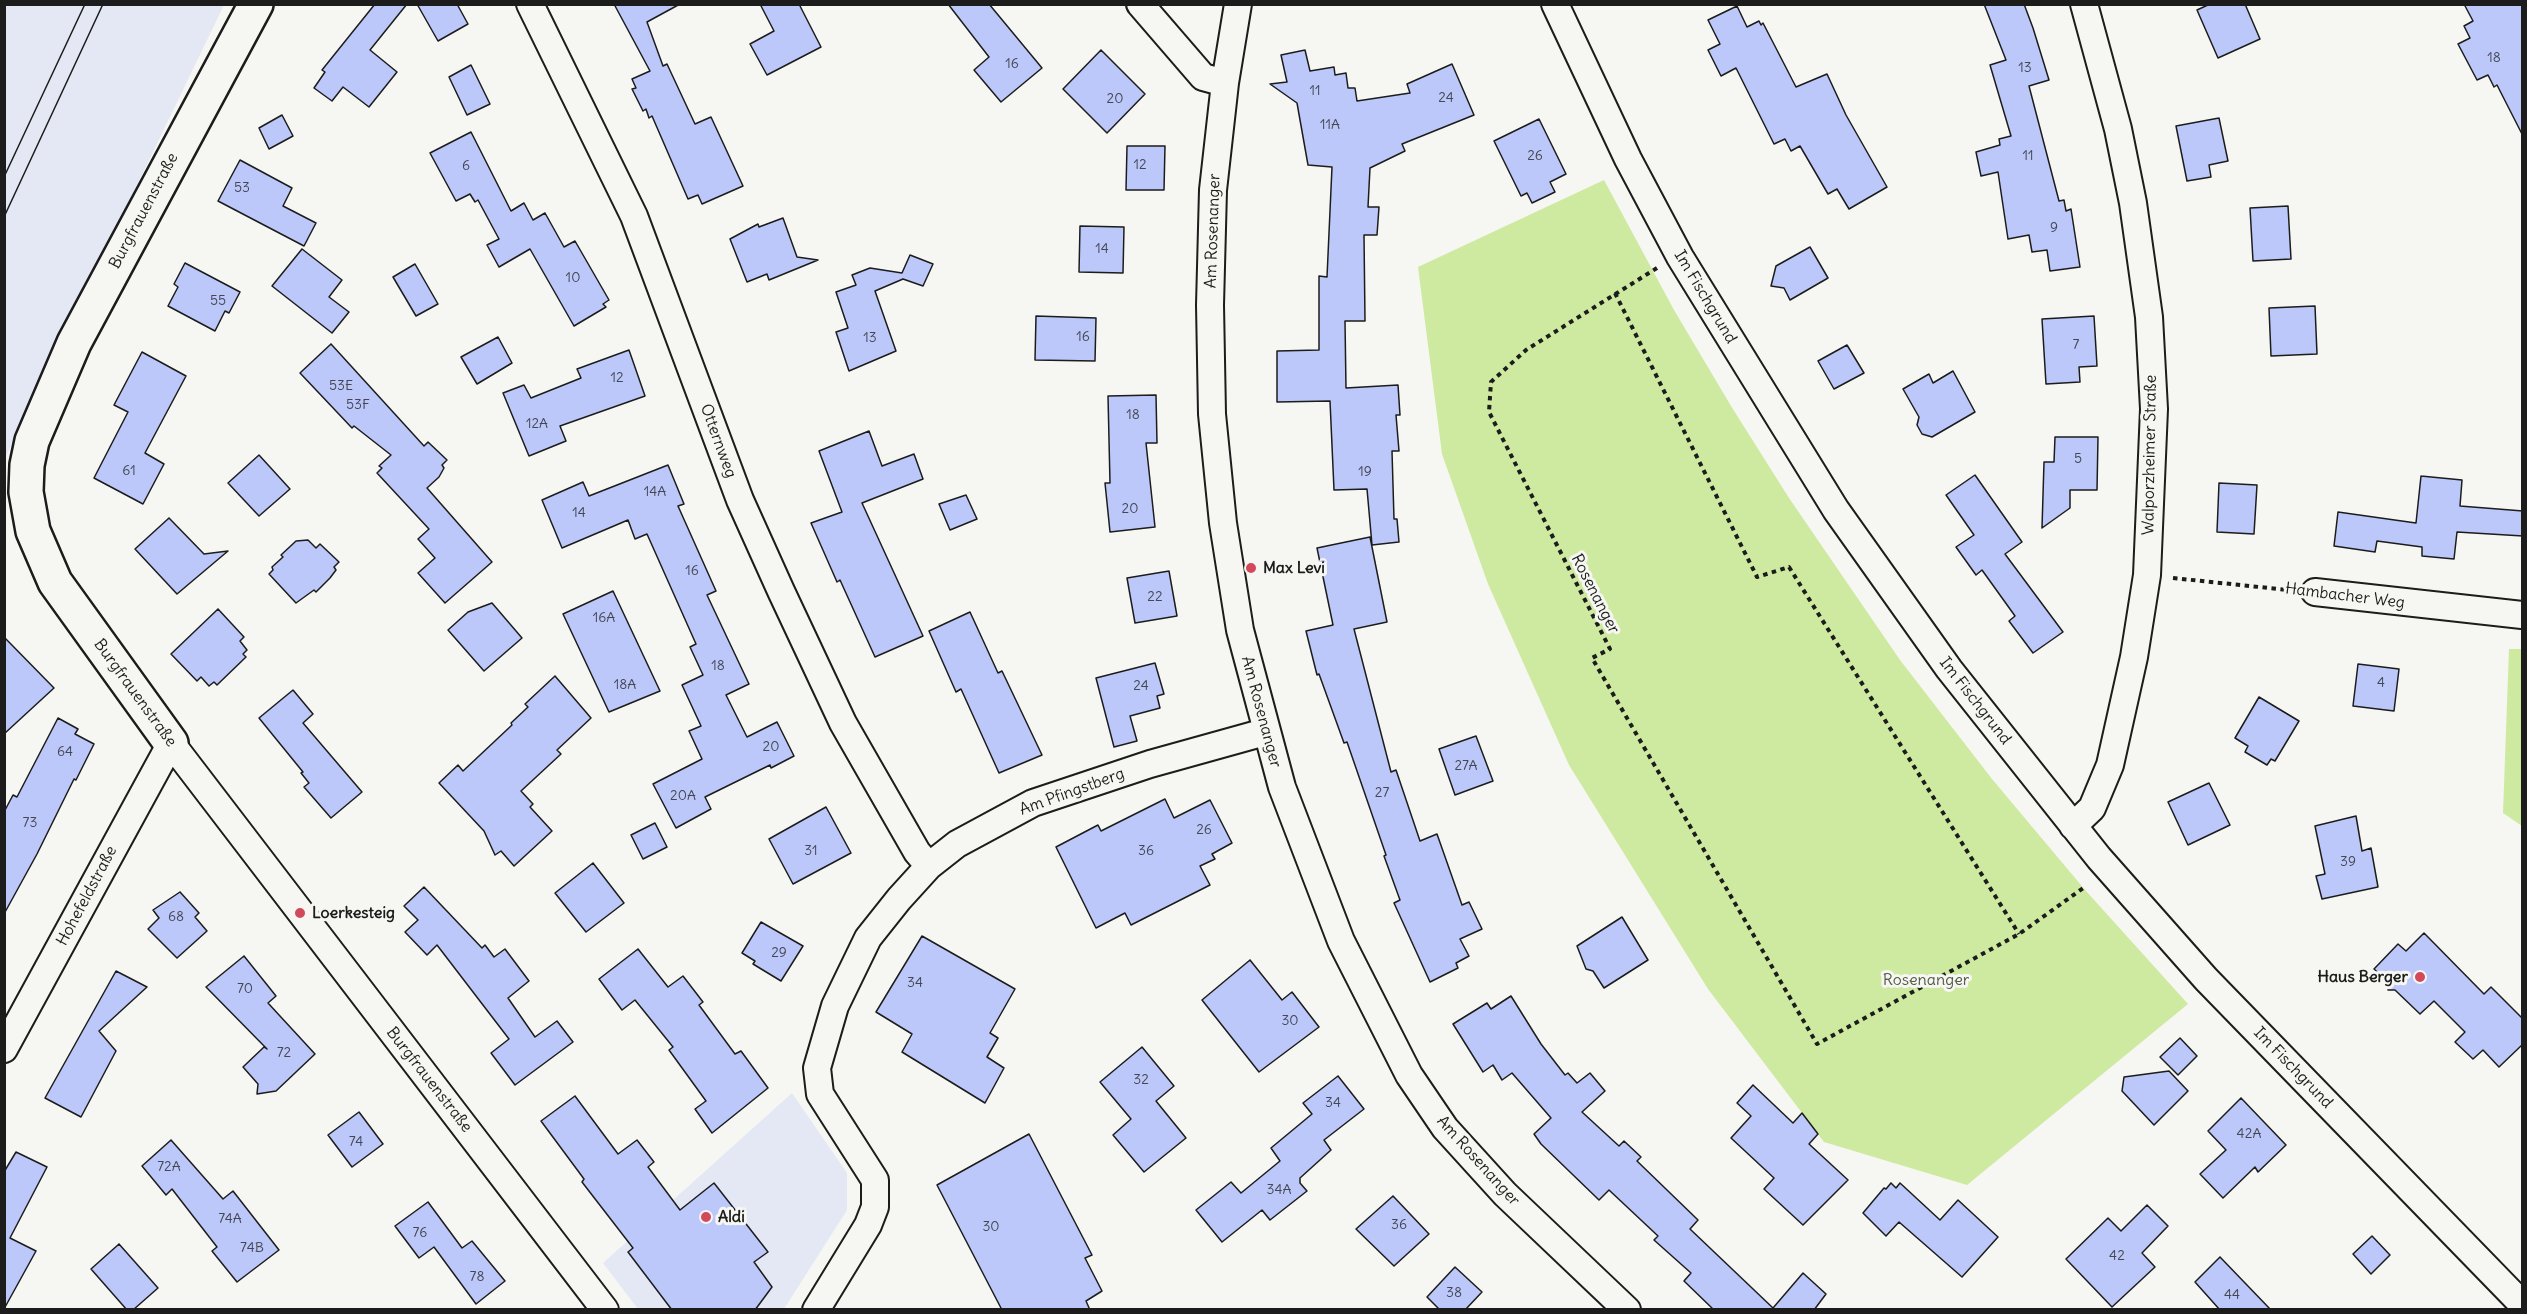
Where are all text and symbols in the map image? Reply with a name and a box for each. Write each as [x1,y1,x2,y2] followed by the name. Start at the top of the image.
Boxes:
[2487,50,2501,66] house number: 18
[1005,56,1019,72] house number: 16
[2018,60,2032,76] house number: 13
[1309,83,1321,99] house number: 11
[1438,90,1454,106] house number: 24
[1107,91,1123,107] house number: 20
[1320,117,1340,133] house number: 11A
[1527,148,1543,164] house number: 26
[2022,148,2034,164] house number: 11
[105,150,183,272] street label: Burgfrauenstraße
[1133,157,1147,173] house number: 12
[462,158,470,174] house number: 6
[1201,173,1225,289] street label: Am Rosenanger
[234,180,250,196] house number: 53
[2050,220,2058,236] house number: 9
[1095,241,1109,257] house number: 14
[1670,247,1740,347] street label: Im Fischgrund
[566,270,580,286] house number: 10
[210,293,226,309] house number: 55
[1076,329,1090,345] house number: 16
[863,330,877,346] house number: 13
[2073,337,2079,353] house number: 7
[610,370,624,386] house number: 12
[2139,375,2161,535] street label: Walporzheimer Straße
[329,378,353,394] house number: 53E
[346,397,370,413] house number: 53F
[696,401,740,481] street label: Otternweg
[1126,407,1140,423] house number: 18
[526,416,548,432] house number: 12A
[2074,451,2082,467] house number: 5
[122,463,136,479] house number: 61
[1358,464,1372,480] house number: 19
[644,484,666,500] house number: 14A
[1122,501,1138,517] house number: 20
[572,505,586,521] house number: 14
[1567,551,1623,637] street label: Rosenanger
[1263,558,1325,578] place label: Max Levi
[1244,561,1258,575] marker: Max Levi
[685,563,699,579] house number: 16
[2284,579,2406,613] street label: Hambacher Weg
[1147,589,1163,605] house number: 22
[593,610,615,626] house number: 16A
[90,635,180,751] street label: Burgfrauenstraße
[1237,654,1285,770] street label: Am Rosenanger
[1935,654,2015,748] street label: Im Fischgrund
[711,658,725,674] house number: 18
[2377,675,2385,691] house number: 4
[614,677,636,693] house number: 18A
[1133,678,1149,694] house number: 24
[763,739,779,755] house number: 20
[57,744,73,760] house number: 64
[1454,758,1478,774] house number: 27A
[1017,764,1127,820] street label: Am Pfingstberg
[1375,785,1389,801] house number: 27
[670,788,696,804] house number: 20A
[23,815,37,831] house number: 73
[1196,822,1212,838] house number: 26
[53,843,121,949] street label: Hohefeldstraße
[804,843,818,859] house number: 31
[1138,843,1154,859] house number: 36
[2340,854,2356,870] house number: 39
[312,903,395,923] place label: Loerkesteig
[293,906,307,920] marker: Loerkesteig
[168,909,184,925] house number: 68
[771,945,787,961] house number: 29
[2317,967,2408,987] place label: Haus Berger
[1883,970,1969,990] park label: Rosenanger
[2413,970,2427,984] marker: Haus Berger
[907,975,923,991] house number: 34
[237,981,253,997] house number: 70
[1281,1013,1299,1029] house number: 30
[2249,1023,2337,1113] street label: Im Fischgrund
[382,1024,476,1136] street label: Burgfrauenstraße
[277,1045,291,1061] house number: 72
[1133,1072,1149,1088] house number: 32
[1325,1095,1341,1111] house number: 34
[1432,1112,1524,1210] street label: Am Rosenanger
[2237,1126,2261,1142] house number: 42A
[349,1134,363,1150] house number: 74
[157,1159,181,1175] house number: 72A
[1266,1182,1292,1198] house number: 34A
[718,1207,745,1227] place label: Aldi
[699,1210,713,1224] marker: Aldi
[218,1211,242,1227] house number: 74A
[1391,1217,1407,1233] house number: 36
[982,1219,1000,1235] house number: 30
[413,1225,427,1241] house number: 76
[240,1240,264,1256] house number: 74B
[2109,1248,2125,1264] house number: 42
[470,1269,484,1285] house number: 78
[1446,1285,1462,1301] house number: 38
[2224,1287,2240,1303] house number: 44

